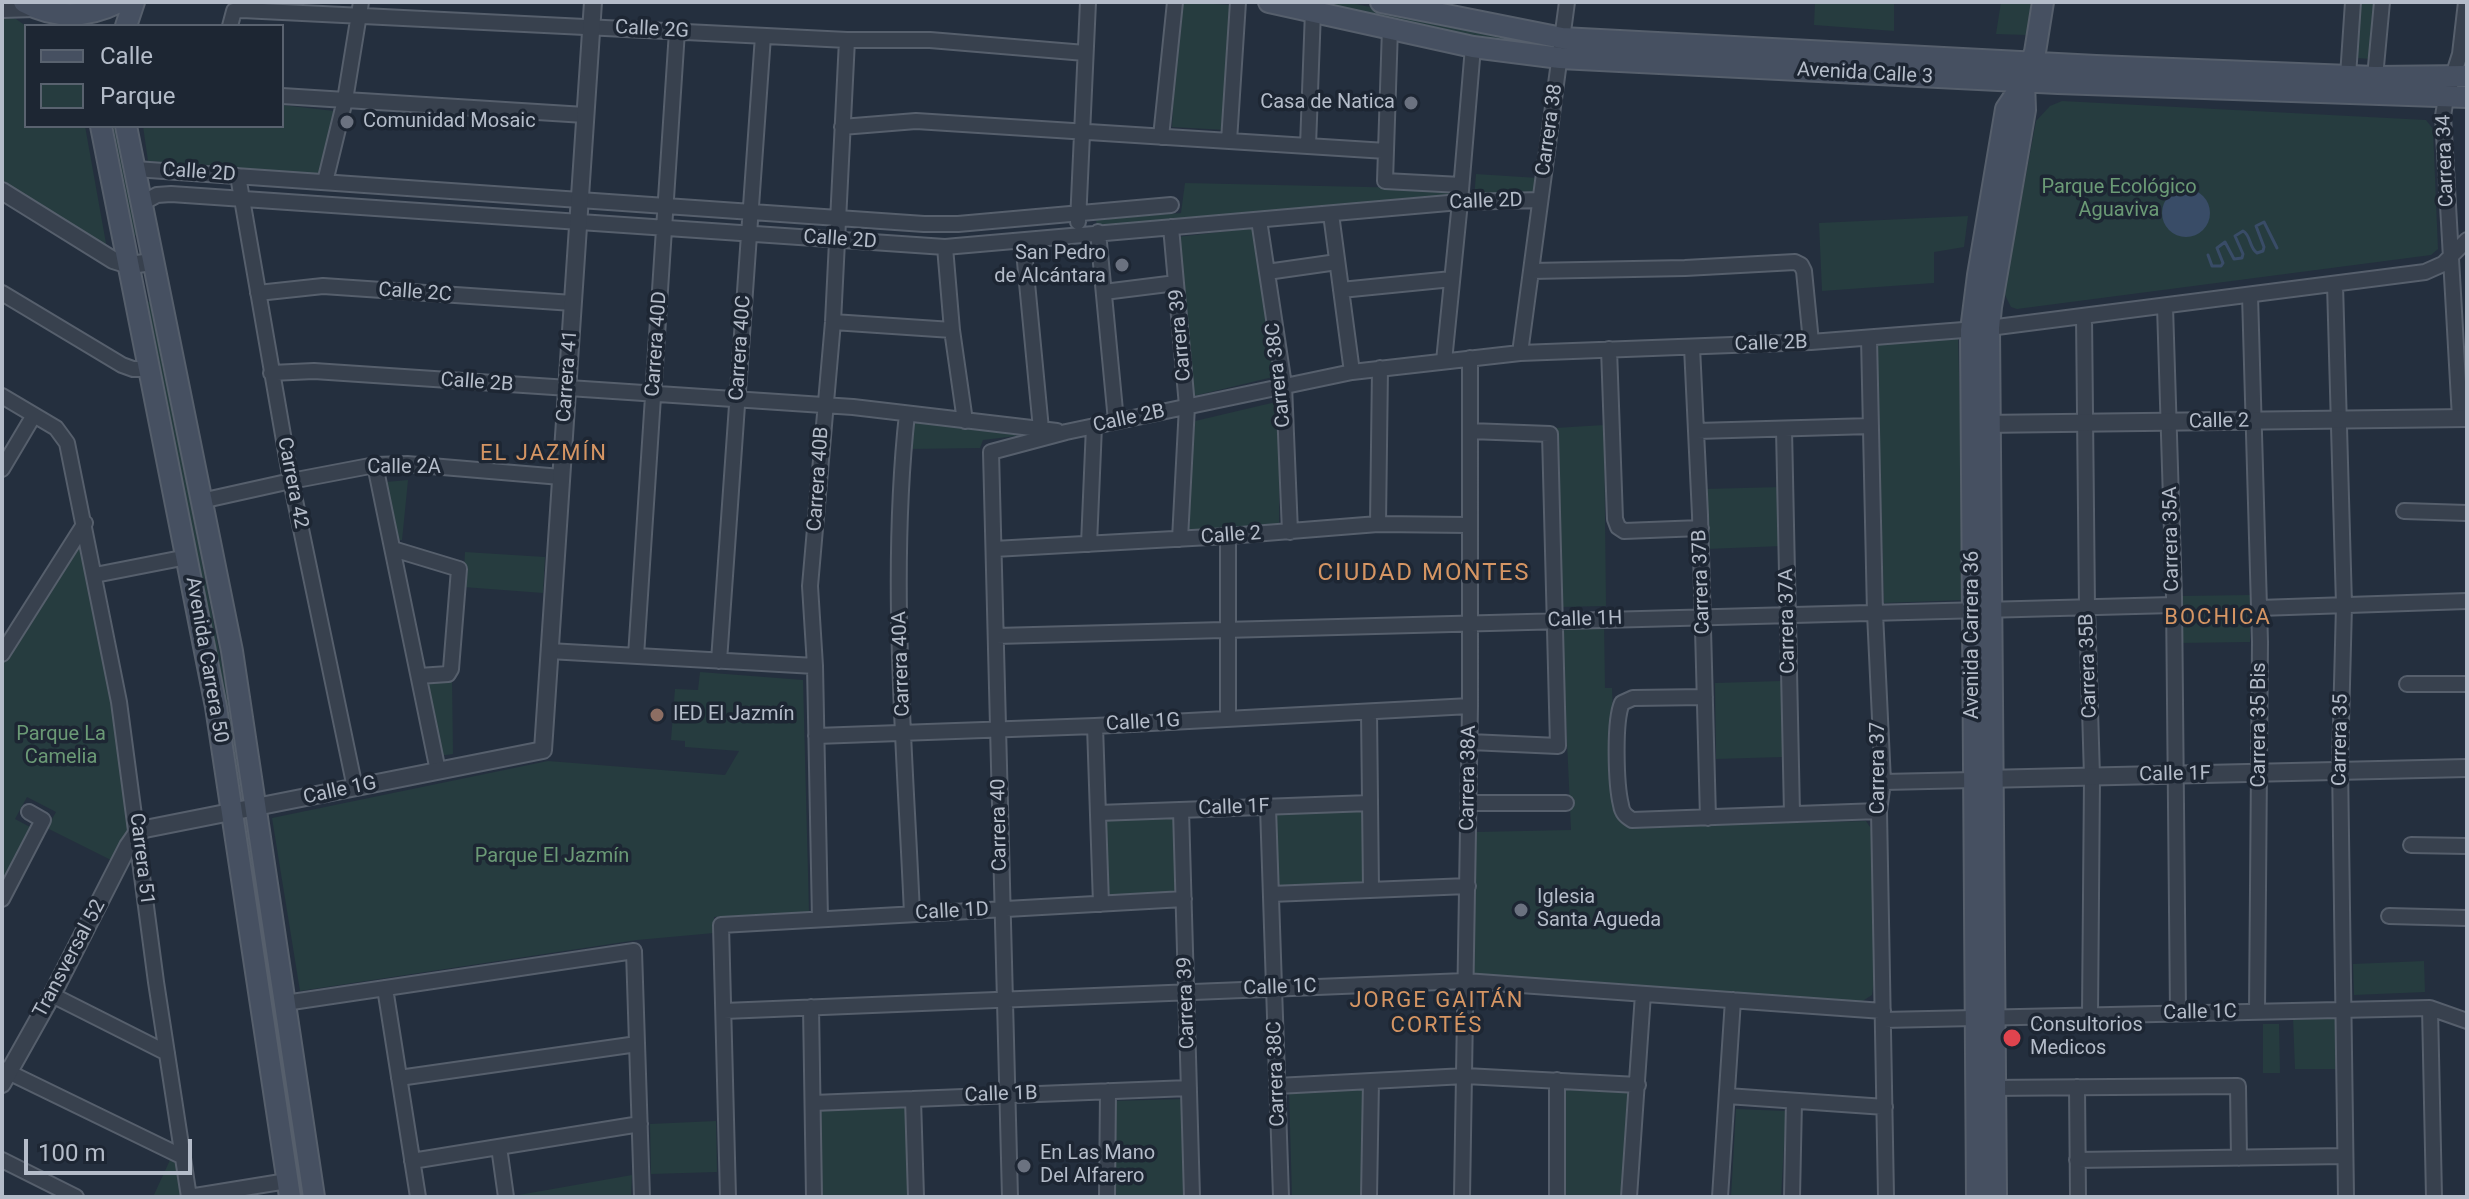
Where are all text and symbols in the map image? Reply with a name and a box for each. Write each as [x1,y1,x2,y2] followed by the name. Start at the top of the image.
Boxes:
[614,16,690,44] street label: Calle 2G
[24,24,284,128] legend
[100,42,153,70] text: Calle
[1796,58,1934,90] street label: Avenida Calle 3
[100,82,176,110] text: Parque
[1532,82,1568,178] street label: Carrera 38
[1260,91,1395,115] place label: Casa de Natica
[1402,94,1420,112] marker: Casa de Natica
[363,110,536,134] place label: Comunidad Mosaic
[338,113,356,131] marker: Comunidad Mosaic
[2432,114,2460,208] street label: Carrera 34
[161,158,237,188] street label: Calle 2D
[2041,176,2197,223] park label: Parque Ecológico Aguaviva
[1449,189,1523,215] street label: Calle 2D
[802,225,878,255] street label: Calle 2D
[994,242,1106,289] place label: San Pedro de Alcántara
[1113,256,1131,274] marker: San Pedro de Alcántara
[378,278,452,308] street label: Calle 2C
[1165,288,1197,382] street label: Carrera 39
[641,290,673,398] street label: Carrera 40D
[725,294,757,402] street label: Carrera 40C
[1262,321,1296,429] street label: Carrera 38C
[553,329,583,423] street label: Carrera 41
[1734,331,1808,357] street label: Calle 2B
[440,368,514,398] street label: Calle 2B
[1091,400,1167,438] street label: Calle 2B
[2189,409,2249,435] street label: Calle 2
[803,426,835,532] street label: Carrera 40B
[271,435,313,531] street label: Carrera 42
[480,441,608,467] district label: EL JAZMÍN
[367,456,441,480] street label: Calle 2A
[2159,486,2185,592] street label: Carrera 35A
[1200,522,1262,550] street label: Calle 2
[1688,529,1716,635] street label: Carrera 37B
[1961,551,1985,719] street label: Avenida Carrera 36
[1317,560,1531,588] district label: CIUDAD MONTES
[1775,568,1801,674] street label: Carrera 37A
[180,575,232,745] street label: Avenida Carrera 50
[2164,605,2272,631] district label: BOCHICA
[1547,607,1623,633] street label: Calle 1H
[888,611,916,717] street label: Carrera 40A
[2075,613,2103,719] street label: Carrera 35B
[2248,662,2272,788] street label: Carrera 35 Bis
[2328,694,2354,786] street label: Carrera 35
[673,703,794,727] place label: IED El Jazmín
[648,706,666,724] marker: IED El Jazmín
[1105,709,1181,737] street label: Calle 1G
[1867,722,1891,814] street label: Carrera 37
[16,723,106,770] park label: Parque La Camelia
[1456,725,1482,831] street label: Carrera 38A
[2139,762,2211,788] street label: Calle 1F
[301,772,379,810] street label: Calle 1G
[987,779,1013,871] street label: Carrera 40
[1198,795,1270,821] street label: Calle 1F
[123,812,159,906] street label: Carrera 51
[475,845,629,869] park label: Parque El Jazmín
[1537,886,1661,933] place label: Iglesia Santa Agueda
[29,896,111,1022] street label: Transversal 52
[915,898,989,926] street label: Calle 1D
[1512,901,1530,919] marker: Iglesia Santa Agueda
[1173,956,1201,1050] street label: Carrera 39
[1243,975,1317,1001] street label: Calle 1C
[1349,988,1525,1040] district label: JORGE GAITÁN CORTÉS
[2163,1000,2237,1026] street label: Calle 1C
[2030,1014,2143,1061] place label: Consultorios Medicos
[1263,1021,1291,1127] street label: Carrera 38C
[2001,1027,2023,1049] marker: Consultorios Medicos
[964,1082,1038,1108] street label: Calle 1B
[28,1123,196,1173] scale bar
[38,1139,105,1167] text: 100 m
[1040,1142,1155,1189] place label: En Las Mano Del Alfarero
[1015,1157,1033,1175] marker: En Las Mano Del Alfarero

